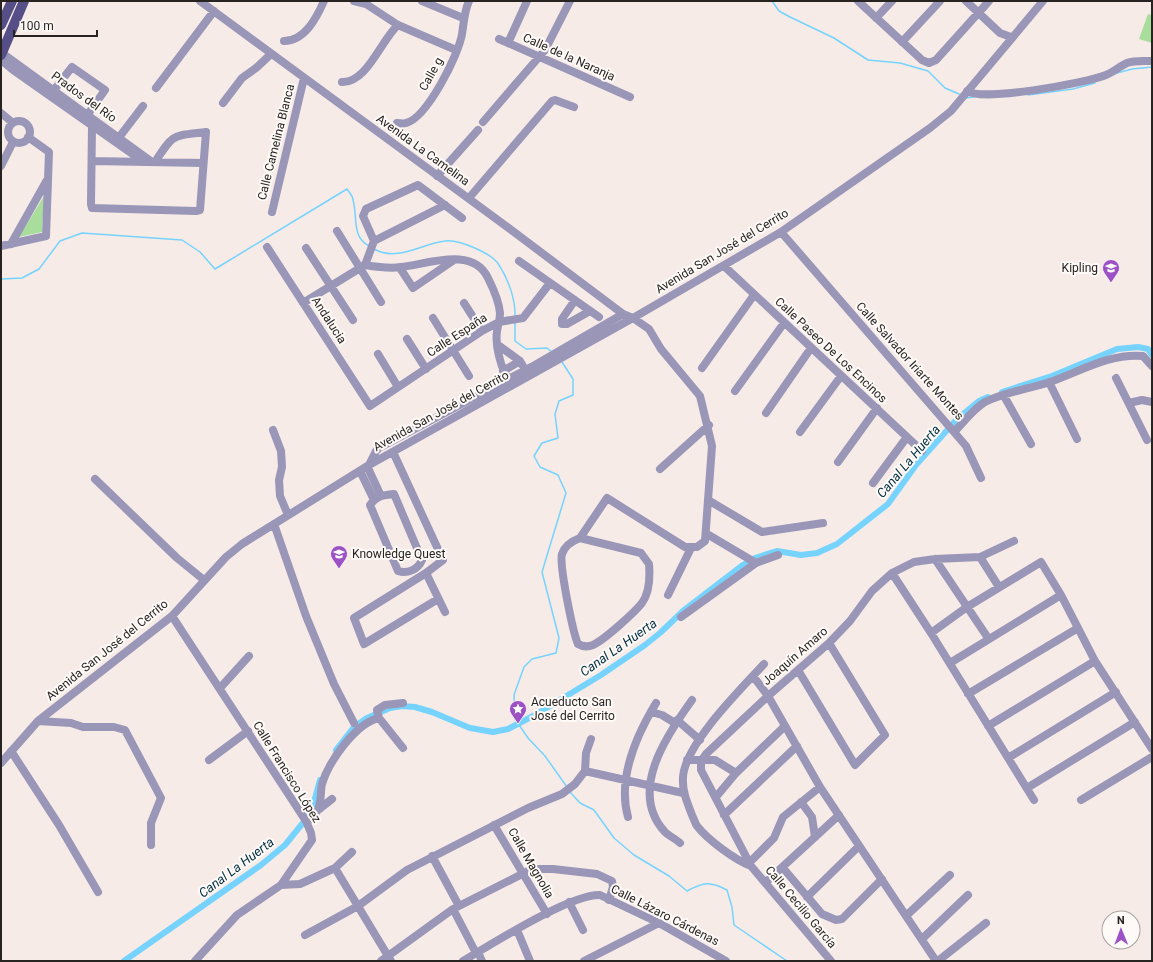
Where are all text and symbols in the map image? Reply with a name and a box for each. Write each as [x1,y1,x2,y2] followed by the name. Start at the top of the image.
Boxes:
[14,12,97,38] scale bar
[20,19,54,33] text: 100 m
[521,30,617,84] street label: Calle de la Naranja
[416,55,446,93] street label: Calle g
[49,69,119,125] street label: Prados del Río
[255,83,297,201] street label: Calle Camelina Blanca
[374,112,472,188] street label: Avenida La Camelina
[653,206,791,296] street label: Avenida San José del Cerrito
[1101,258,1121,283] school or university icon: Kipling
[1062,261,1098,275] place label: Kipling
[309,294,349,346] street label: Andalucia
[772,294,890,406] street label: Calle Paseo De Los Encinos
[853,299,967,423] street label: Calle Salvador Iriarte Montes
[424,310,490,360] street label: Calle España
[371,368,511,454] street label: Avenida San José del Cerrito
[874,422,943,501] water label: Canal La Huerta
[329,544,349,569] school or university icon: Knowledge Quest
[352,547,445,561] place label: Knowledge Quest
[43,596,171,703] street label: Avenida San José del Cerrito
[577,615,660,679] water label: Canal La Huerta
[760,624,831,688] street label: Joaquín Amaro
[531,695,615,723] place label: Acueducto San José del Cerrito
[508,699,528,724] place icon: Acueducto San José del Cerrito
[250,719,324,825] street label: Calle Francisco López
[505,825,557,901] street label: Calle Magnolia
[196,834,277,901] water label: Canal La Huerta
[763,863,839,951] street label: Calle Cecilio García
[609,882,721,948] street label: Calle Lázaro Cárdenas
[1101,910,1141,950] north arrow
[1117,914,1125,927] text: N

